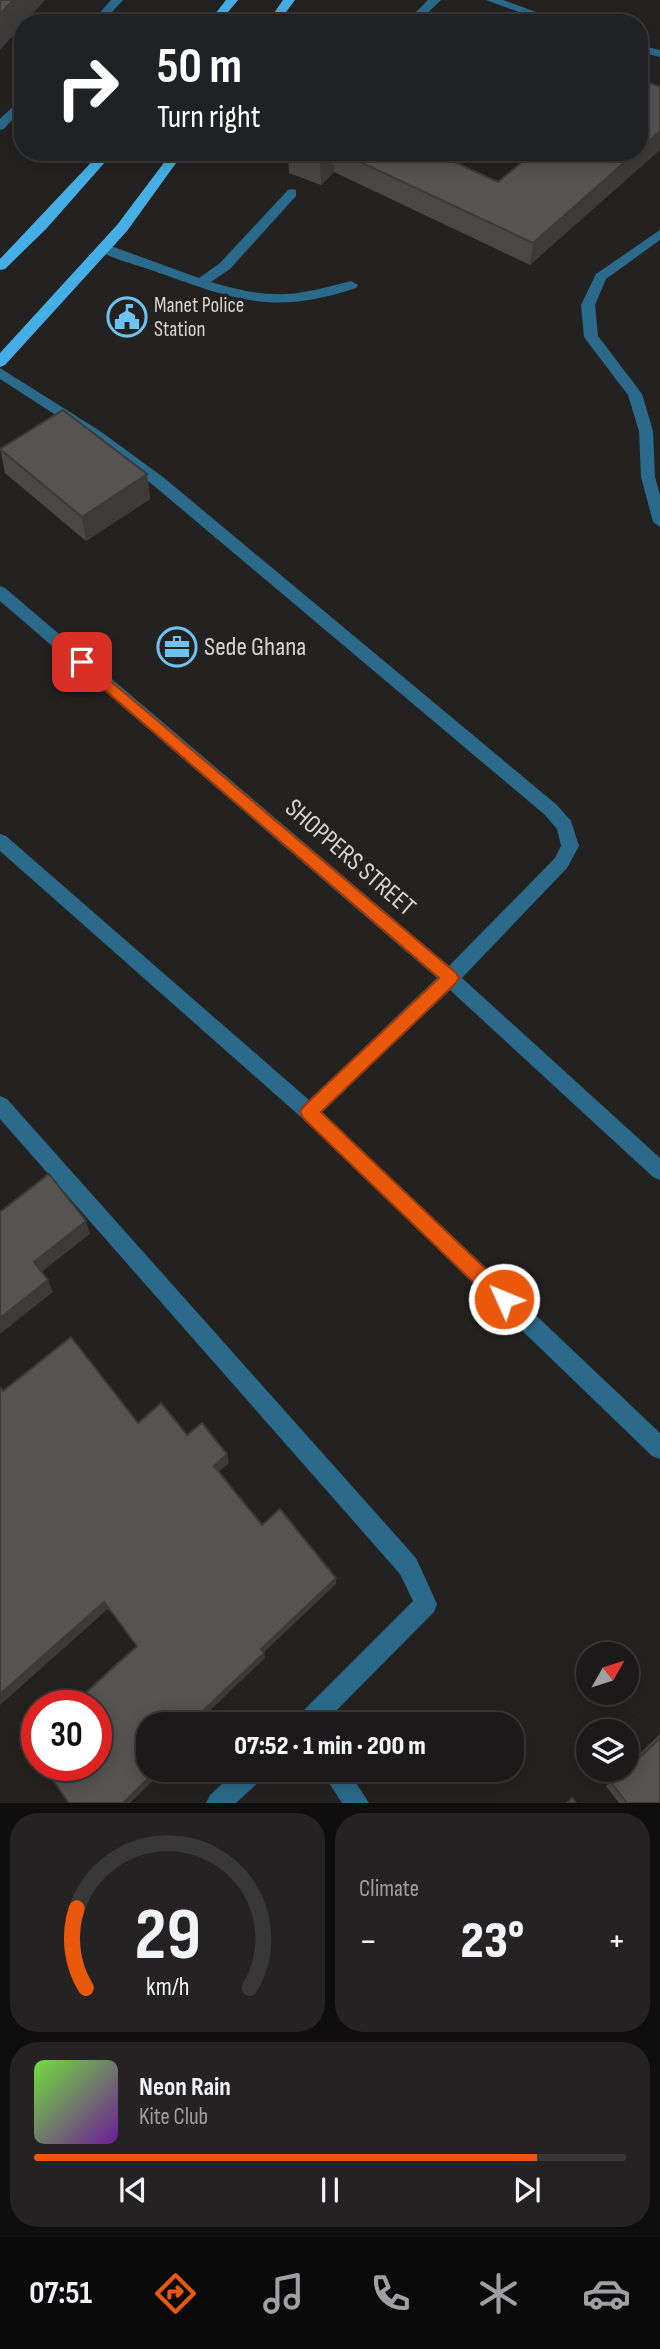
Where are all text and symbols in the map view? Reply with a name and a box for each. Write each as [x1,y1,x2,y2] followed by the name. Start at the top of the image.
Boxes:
[157,38,242,97] text: 50 m
[42,42,133,133] icon: right
[157,98,261,137] text: Turn right
[154,293,244,342] place label: Manet Police Station
[106,296,148,338] public building icon: Manet Police Station
[156,626,198,668] office icon: Sede Ghana
[52,632,112,692] pin
[204,632,306,663] place label: Sede Ghana
[63,643,101,681] icon: arrive
[278,793,422,923] street label: SHOPPERS STREET
[467,1262,541,1336] position arrow
[576,1642,639,1704] north arrow
[576,1642,639,1782] map controls
[21,1690,112,1781] speed limit sign: 30
[576,1719,639,1782] button: layers
[234,1731,426,1762] text: 07:52 · 1 min · 200 m
[359,1875,419,1903] text: Climate
[134,1893,201,1981] text: 29
[460,1910,525,1973] text: 23°
[359,1919,378,1964] text: −
[607,1919,626,1964] text: +
[146,1972,189,2003] text: km/h
[139,2072,231,2103] text: Neon Rain
[139,2103,208,2131] text: Kite Club
[114,2171,152,2209] icon: previous
[311,2171,349,2209] icon: pause
[508,2171,546,2209] icon: next
[151,2269,200,2318] icon: directions
[259,2269,308,2318] icon: music
[366,2269,415,2318] icon: phone
[474,2269,523,2318] icon: climate
[582,2269,631,2318] icon: car
[29,2274,92,2313] text: 07:51

